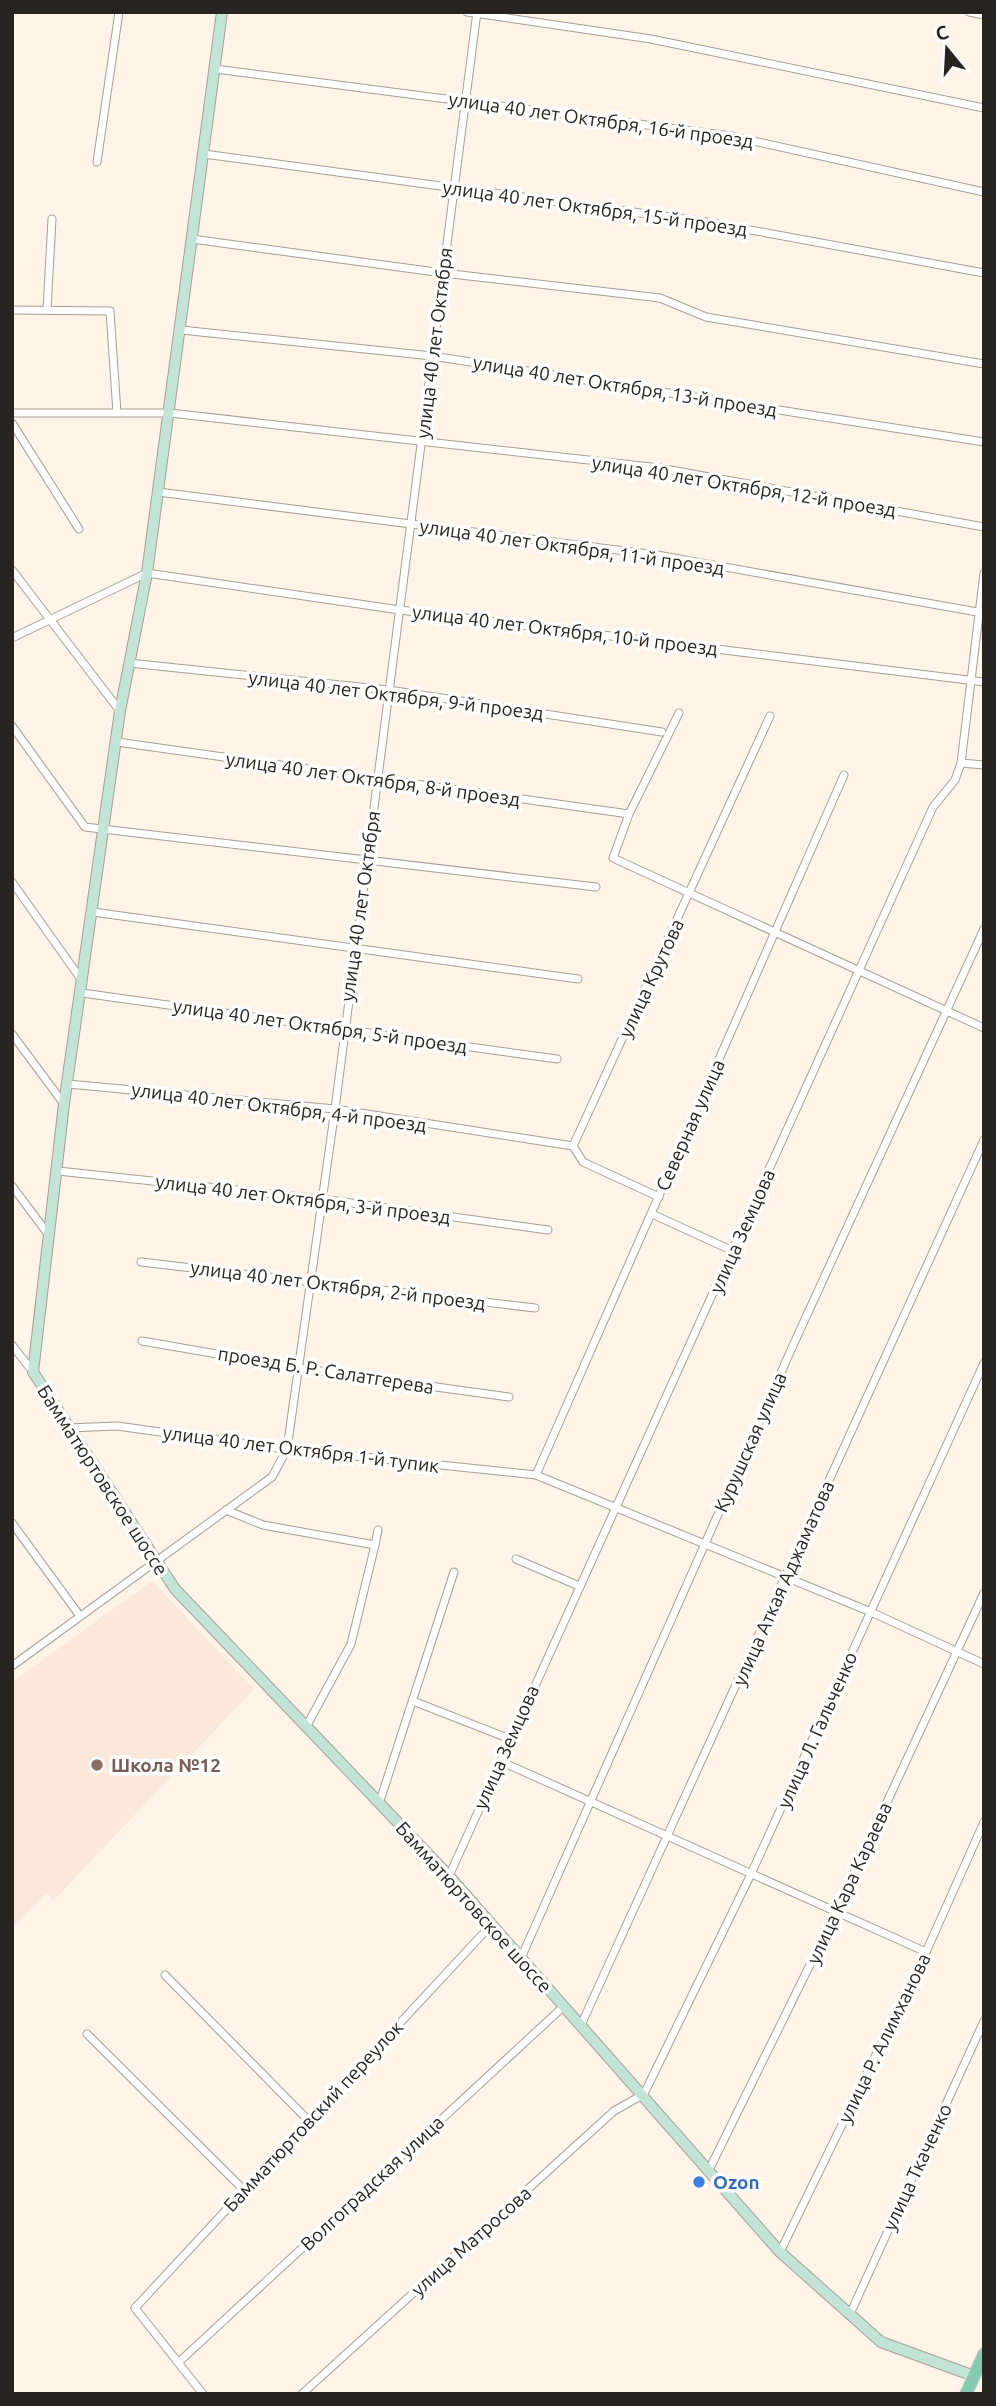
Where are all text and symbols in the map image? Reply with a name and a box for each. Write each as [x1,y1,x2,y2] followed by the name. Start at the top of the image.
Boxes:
[912,14,982,84] north arrow
[933,20,951,45] text: С
[447,88,755,152] street label: улица 40 лет Октября, 16-й проезд
[441,176,749,240] street label: улица 40 лет Октября, 15-й проезд
[411,246,457,440] street label: улица 40 лет Октября
[471,351,779,421] street label: улица 40 лет Октября, 13-й проезд
[590,451,898,521] street label: улица 40 лет Октября, 12-й проезд
[418,515,726,579] street label: улица 40 лет Октября, 11-й проезд
[411,600,719,660] street label: улица 40 лет Октября, 10-й проезд
[247,666,545,724] street label: улица 40 лет Октября, 9-й проезд
[224,747,522,811] street label: улица 40 лет Октября, 8-й проезд
[336,809,384,1003] street label: улица 40 лет Октября
[614,915,688,1041] street label: улица Крутова
[171,994,469,1058] street label: улица 40 лет Октября, 5-й проезд
[651,1056,729,1194] street label: Северная улица
[130,1078,428,1136] street label: улица 40 лет Октября, 4-й проезд
[705,1165,779,1297] street label: улица Земцова
[154,1170,452,1228] street label: улица 40 лет Октября, 3-й проезд
[189,1256,487,1314] street label: улица 40 лет Октября, 2-й проезд
[216,1342,436,1398] street label: проезд Б. Р. Салатгерева
[709,1369,791,1515] street label: Курушская улица
[33,1381,173,1579] street label: Бамматюртовское шоссе
[162,1421,441,1477] street label: улица 40 лет Октября 1-й тупик
[728,1477,838,1689] street label: улица Аткая Аджаматова
[773,1648,861,1812] street label: улица Л. Гальченко
[469,1681,543,1813] street label: улица Земцова
[111,1754,221,1776] place label: Школа №12
[89,1757,105,1773] marker: Школа №12
[802,1799,896,1967] street label: улица Кара Караева
[391,1817,557,1997] street label: Бамматюртовское шоссе
[833,1950,935,2126] street label: улица Р. Алимханова
[219,2016,407,2216] street label: Бамматюртовский переулок
[878,2100,956,2234] street label: улица Ткаченко
[296,2111,448,2255] street label: Волгоградская улица
[713,2171,760,2193] place label: Ozon
[691,2174,707,2190] marker: Ozon
[407,2181,535,2301] street label: улица Матросова

